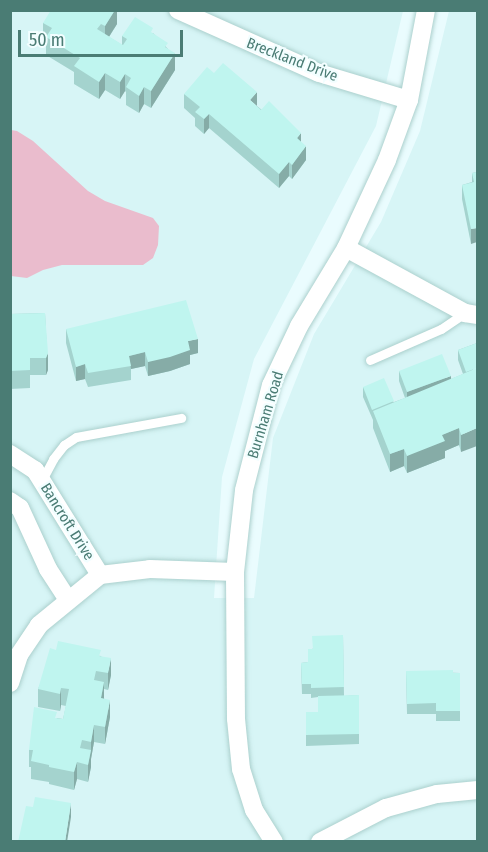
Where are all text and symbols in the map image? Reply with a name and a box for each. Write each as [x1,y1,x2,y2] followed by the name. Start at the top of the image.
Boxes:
[21,18,186,56] scale bar
[29,29,65,51] text: 50 m
[244,34,340,86] street label: Breckland Drive
[244,369,288,461] street label: Burnham Road
[36,480,98,564] street label: Bancroft Drive

